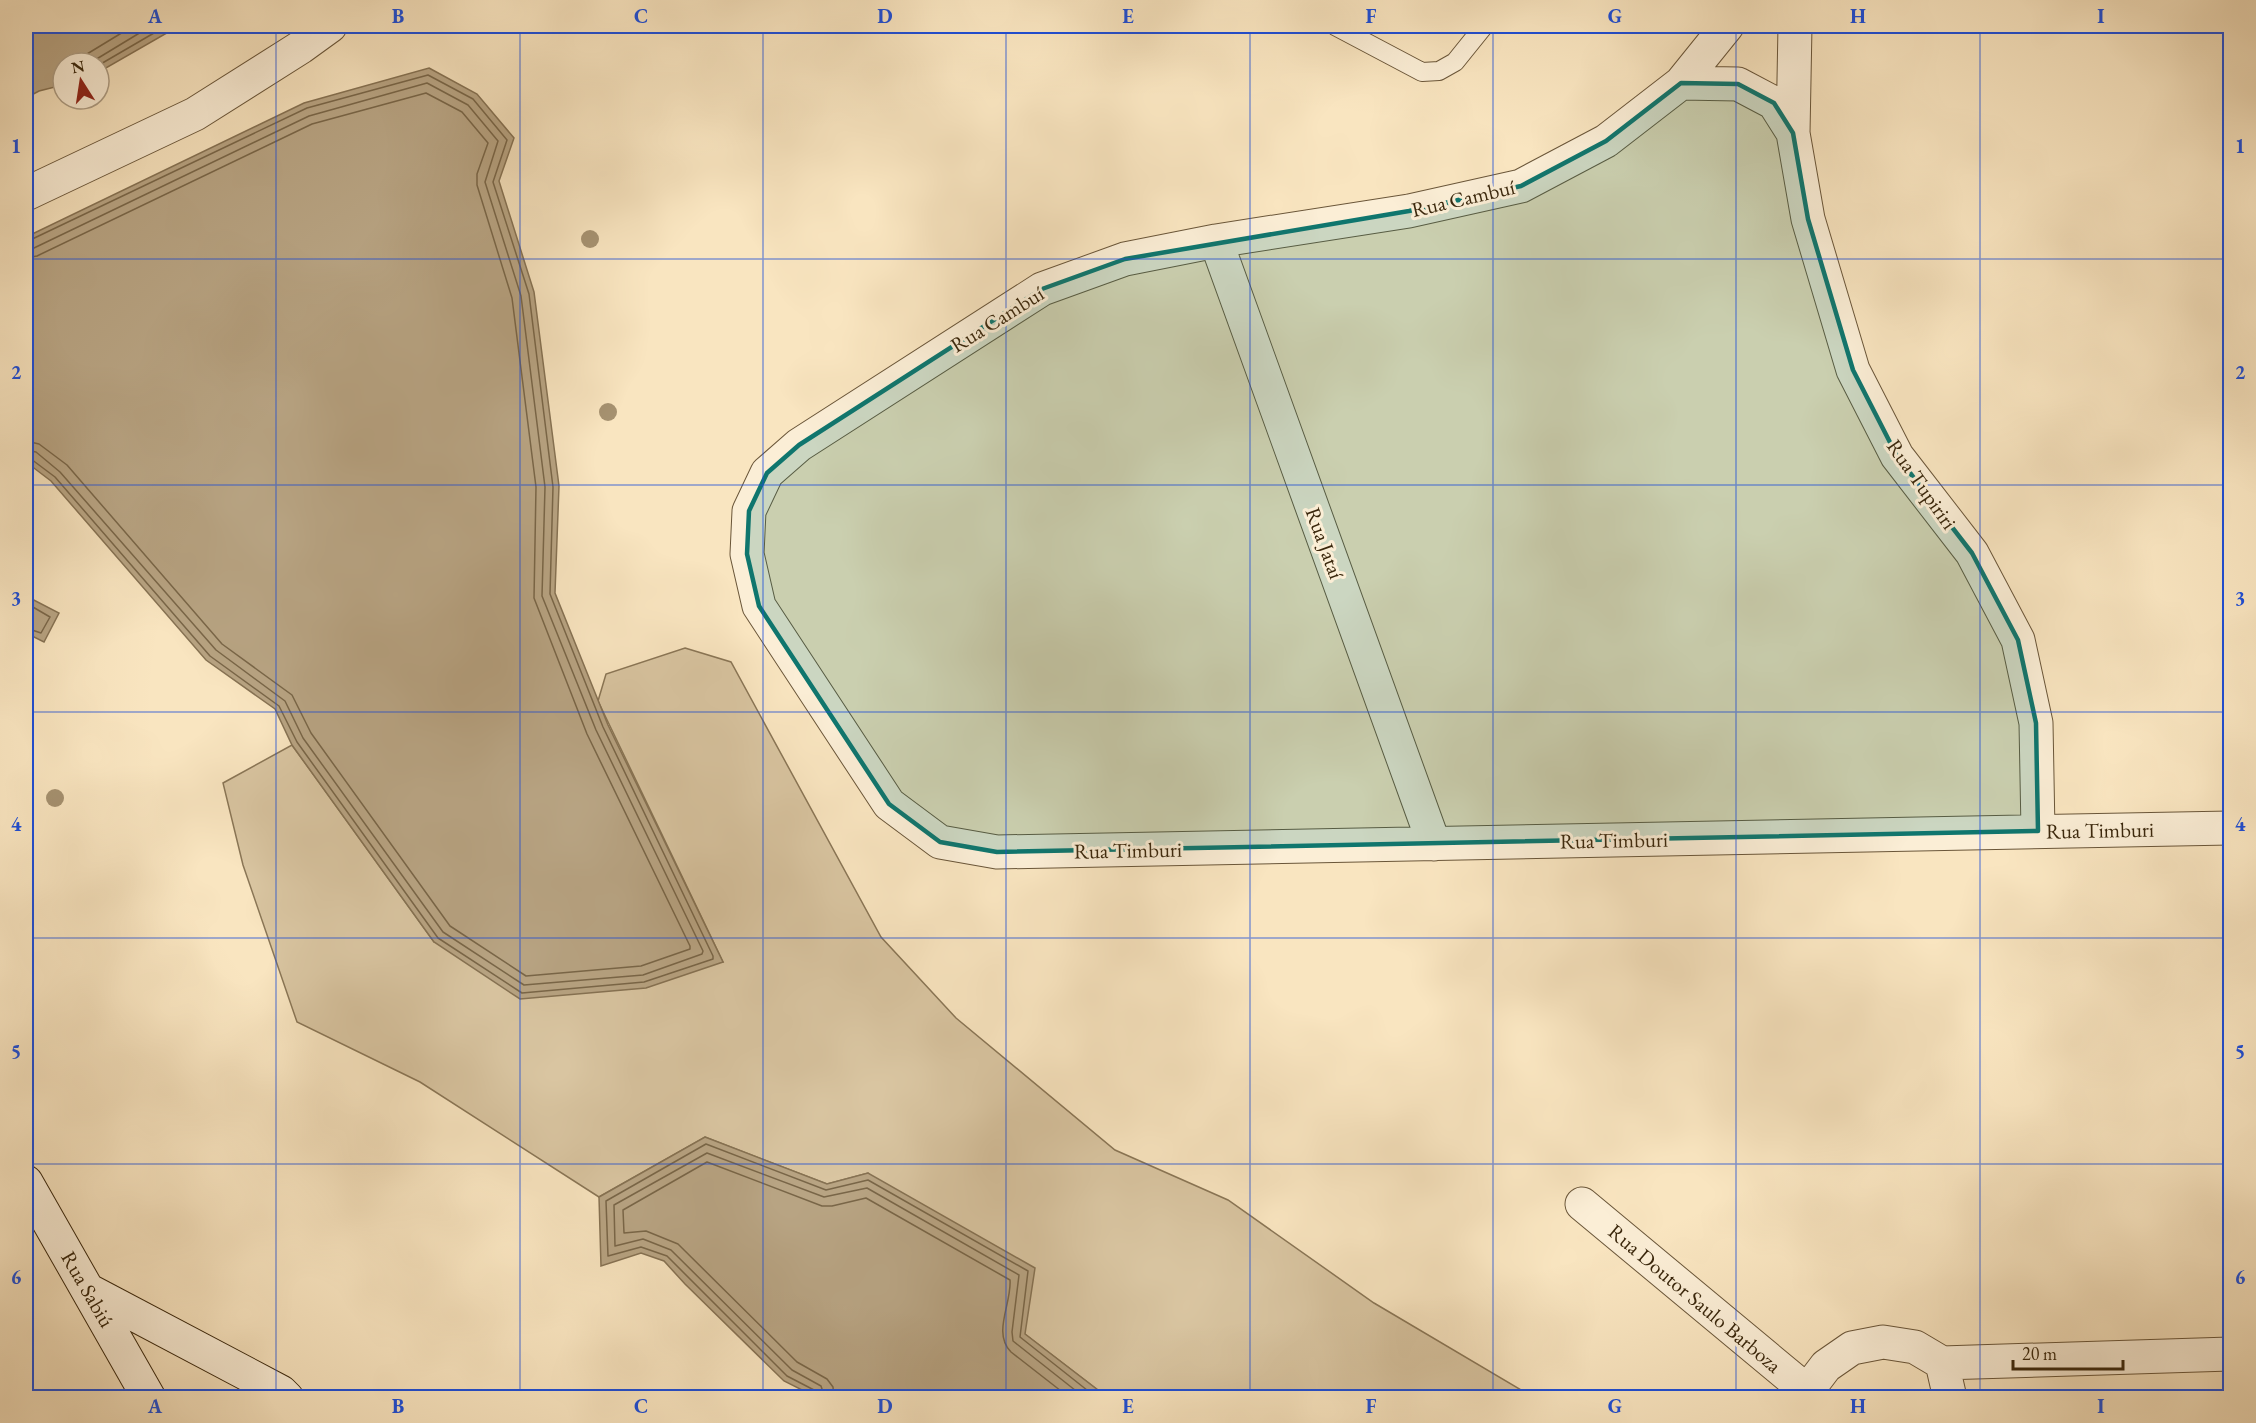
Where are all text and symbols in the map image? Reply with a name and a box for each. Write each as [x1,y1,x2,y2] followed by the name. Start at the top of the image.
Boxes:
[147,3,163,29] text: A
[392,3,404,29] text: B
[634,3,648,29] text: C
[877,3,893,29] text: D
[1122,3,1134,29] text: E
[1366,3,1377,29] text: F
[1608,3,1622,29] text: G
[1850,3,1866,29] text: H
[2097,3,2105,29] text: I
[51,51,111,111] north arrow
[69,55,87,78] text: N
[11,133,21,159] text: 1
[2235,133,2245,159] text: 1
[1409,173,1518,223] street label: Rua Cambuí
[945,279,1050,358] street label: Rua Cambuí
[11,359,22,385] text: 2
[2235,359,2246,385] text: 2
[1881,434,1963,534] street label: Rua Tupiriri
[1300,503,1351,583] street label: Rua Jataí
[11,585,21,611] text: 3
[2235,585,2245,611] text: 3
[11,811,22,837] text: 4
[2235,811,2246,837] text: 4
[2046,816,2154,844] street label: Rua Timburi
[1560,826,1668,854] street label: Rua Timburi
[1074,836,1182,864] street label: Rua Timburi
[11,1038,21,1064] text: 5
[2235,1038,2245,1064] text: 5
[1603,1218,1788,1379] street label: Rua Doutor Saulo Barboza
[55,1246,121,1332] street label: Rua Sabiú
[11,1264,22,1290] text: 6
[2235,1264,2246,1290] text: 6
[2013,1333,2122,1371] scale bar
[2022,1342,2057,1365] text: 20 m
[147,1393,163,1419] text: A
[392,1393,404,1419] text: B
[634,1393,648,1419] text: C
[877,1393,893,1419] text: D
[1122,1393,1134,1419] text: E
[1366,1393,1377,1419] text: F
[1608,1393,1622,1419] text: G
[1850,1393,1866,1419] text: H
[2097,1393,2105,1419] text: I

